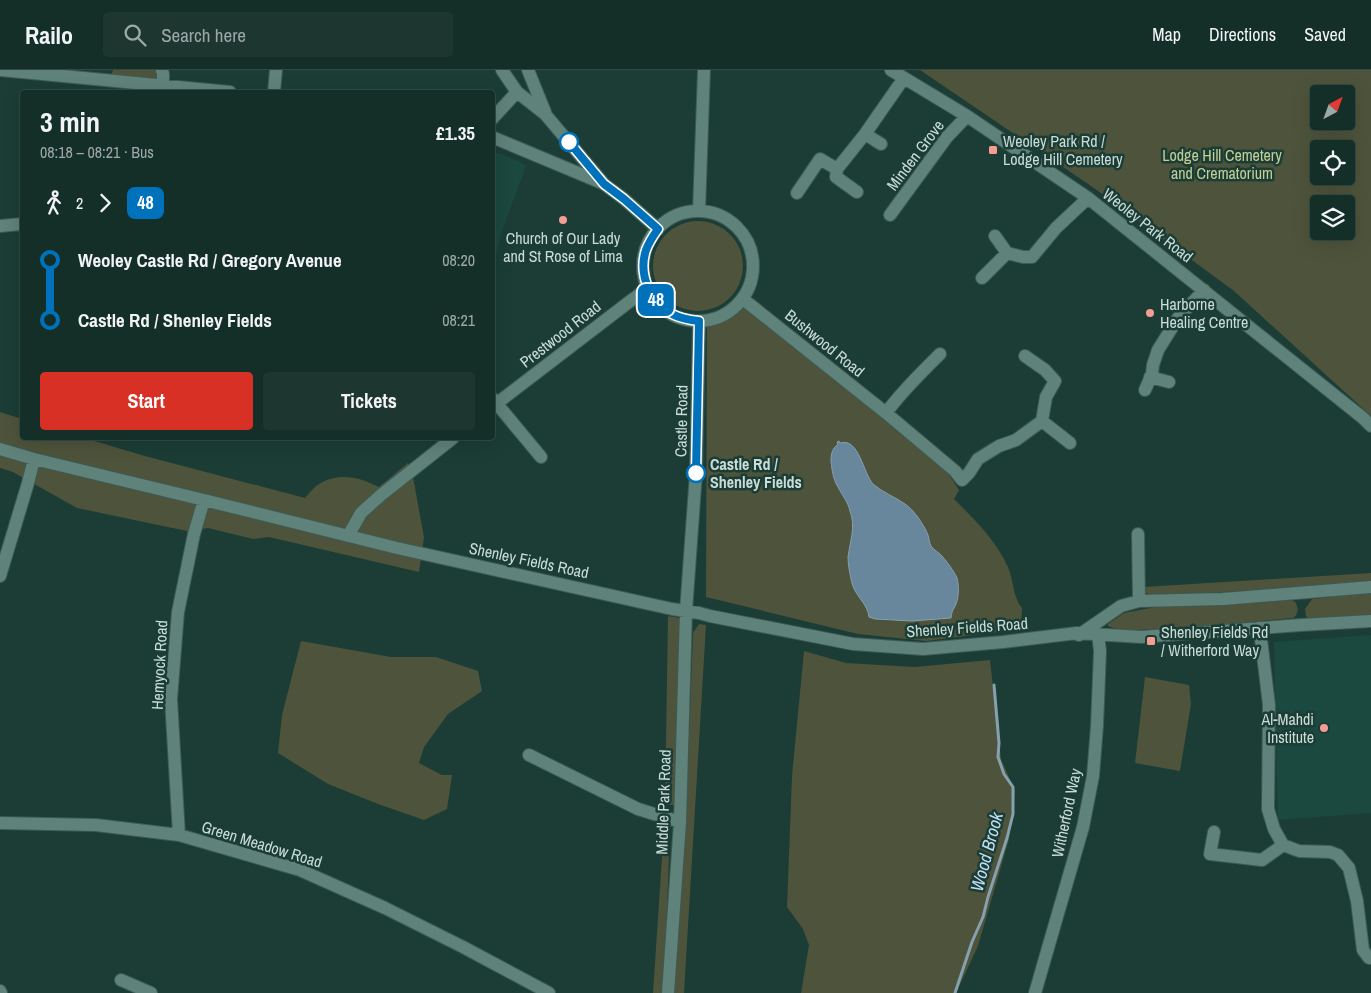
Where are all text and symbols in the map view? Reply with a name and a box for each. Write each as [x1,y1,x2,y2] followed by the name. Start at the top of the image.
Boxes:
[103,12,453,57] search box
[25,19,73,51] text: Railo
[121,21,149,49] icon: search
[161,22,246,48] text: Search here
[1152,22,1181,47] text: Map
[1209,22,1276,47] text: Directions
[1304,22,1346,47] text: Saved
[1310,85,1355,130] north arrow
[1310,85,1355,240] map controls
[40,103,100,141] text: 3 min
[881,115,949,195] street label: Minden Grove
[436,120,475,146] text: £1.35
[1003,130,1123,170] place label: Weoley Park Rd / Lodge Hill Cemetery
[559,132,579,152] unlabelled marker
[1310,140,1355,185] button: locate
[40,141,154,163] text: 08:18 – 08:21 · Bus
[987,144,999,156] marker: Weoley Park Rd / Lodge Hill Cemetery
[1162,144,1282,184] park label: Lodge Hill Cemetery and Crematorium
[1098,183,1198,267] street label: Weoley Park Road
[40,189,68,217] icon: walk
[91,189,119,217] icon: forward
[137,190,154,215] text: 48
[76,192,83,214] text: 2
[1310,195,1355,240] button: layers
[557,214,569,226] marker: Church of Our Lady and St Rose of Lima
[503,227,624,267] place label: Church of Our Lady and St Rose of Lima
[78,247,342,273] text: Weoley Castle Rd / Gregory Avenue
[442,249,475,271] text: 08:20
[634,284,678,316] line badge: 48
[648,287,664,312] text: 48
[1160,293,1248,333] place label: Harborne Healing Centre
[515,295,605,373] street label: Prestwood Road
[781,304,869,382] street label: Bushwood Road
[78,307,272,333] text: Castle Rd / Shenley Fields
[1144,307,1156,319] marker: Harborne Healing Centre
[442,309,475,331] text: 08:21
[40,372,253,430] button: Start
[263,372,475,430] button: Tickets
[669,385,693,457] street label: Castle Road
[710,453,802,493] place label: Castle Rd / Shenley Fields
[686,463,706,483] marker: Castle Rd / Shenley Fields
[467,537,591,583] street label: Shenley Fields Road
[905,612,1029,642] street label: Shenley Fields Road
[146,620,172,710] street label: Hemyock Road
[1161,621,1268,661] place label: Shenley Fields Rd / Witherford Way
[1145,635,1157,647] marker: Shenley Fields Rd / Witherford Way
[1261,708,1314,748] place label: Al-Mahdi Institute
[1318,722,1330,734] marker: Al-Mahdi Institute
[650,749,676,855] street label: Middle Park Road
[1046,766,1086,860] street label: Witherford Way
[964,809,1009,894] water label: Wood Brook
[199,815,325,873] street label: Green Meadow Road

